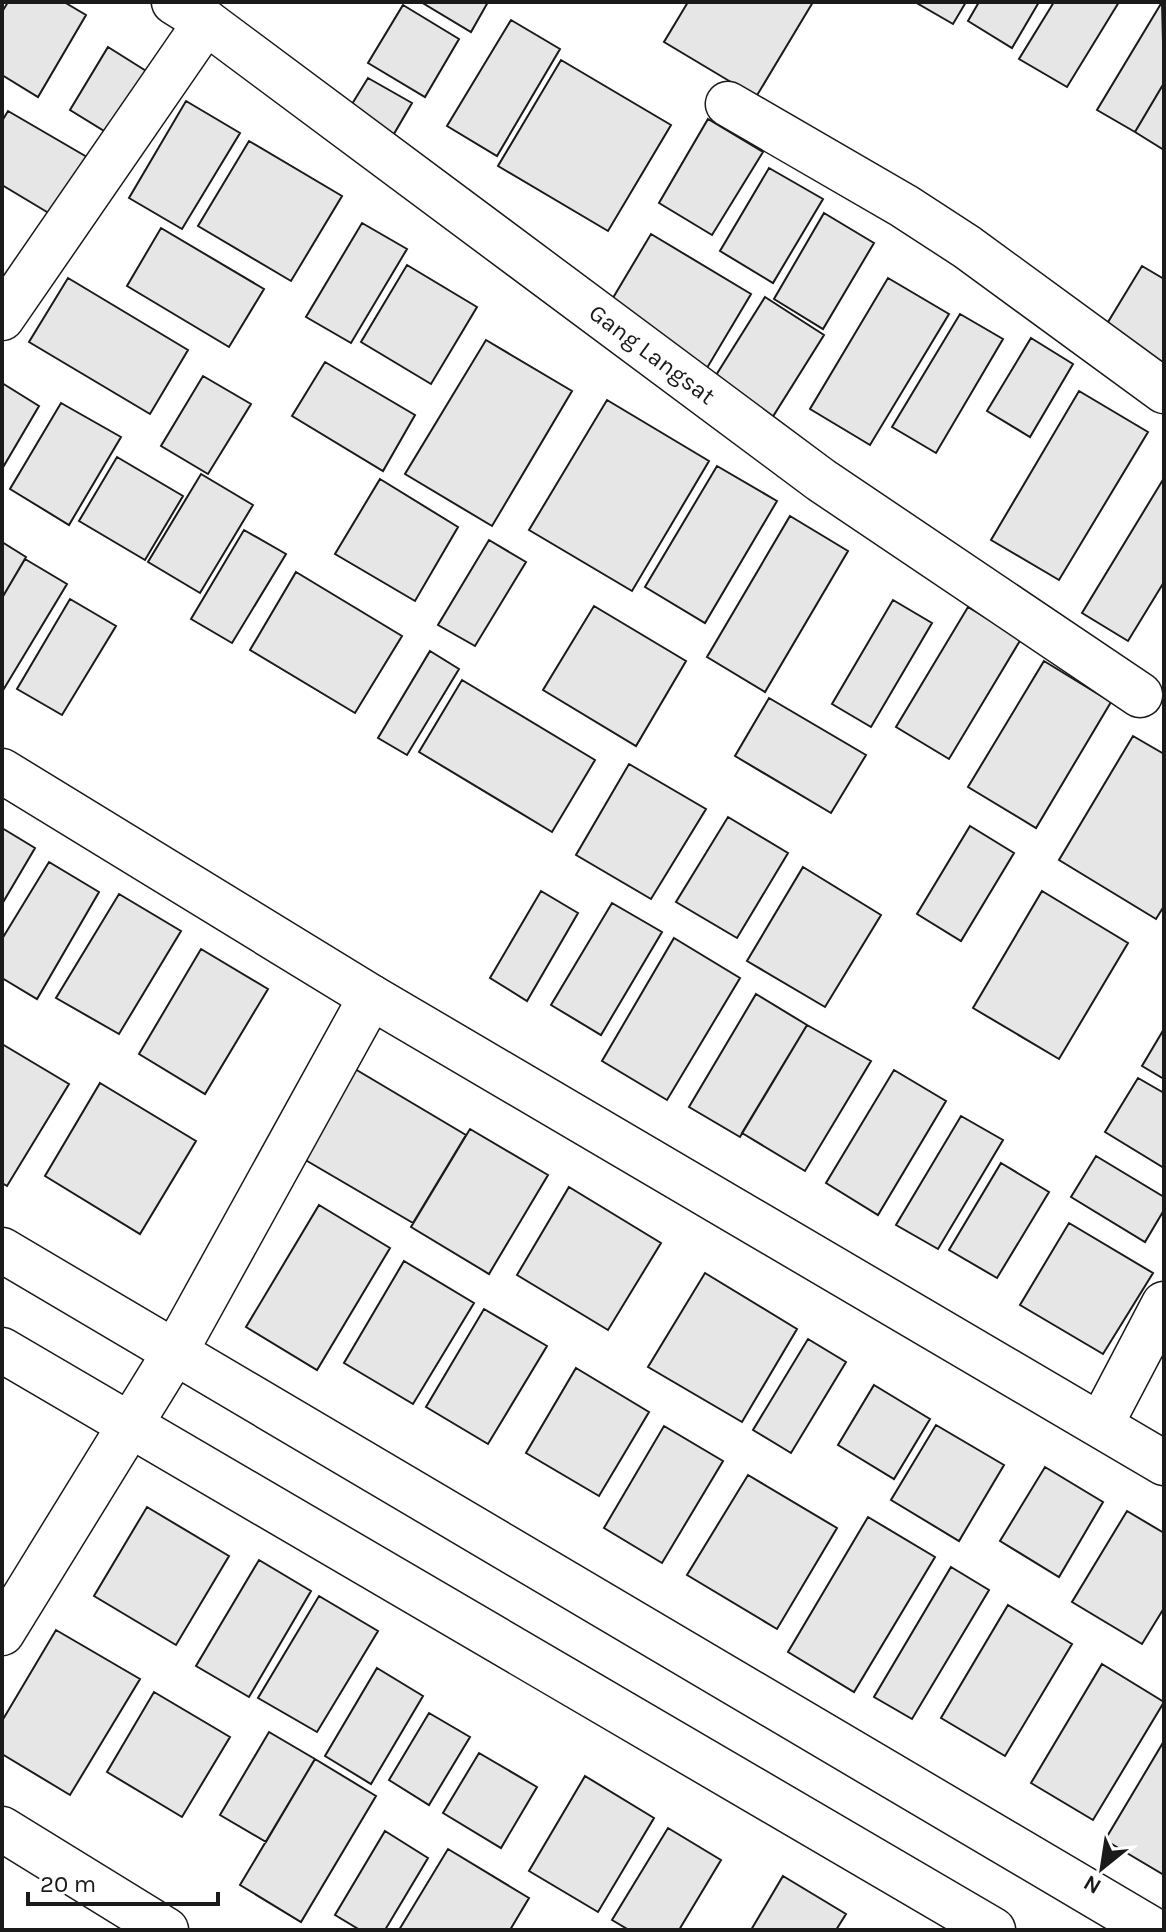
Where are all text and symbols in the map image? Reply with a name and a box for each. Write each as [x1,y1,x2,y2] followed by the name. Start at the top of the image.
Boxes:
[584,298,721,410] street label: Gang Langsat
[1062,1828,1142,1908] north arrow
[28,1856,218,1906] scale bar
[1079,1869,1106,1900] text: N
[40,1870,96,1898] text: 20 m

